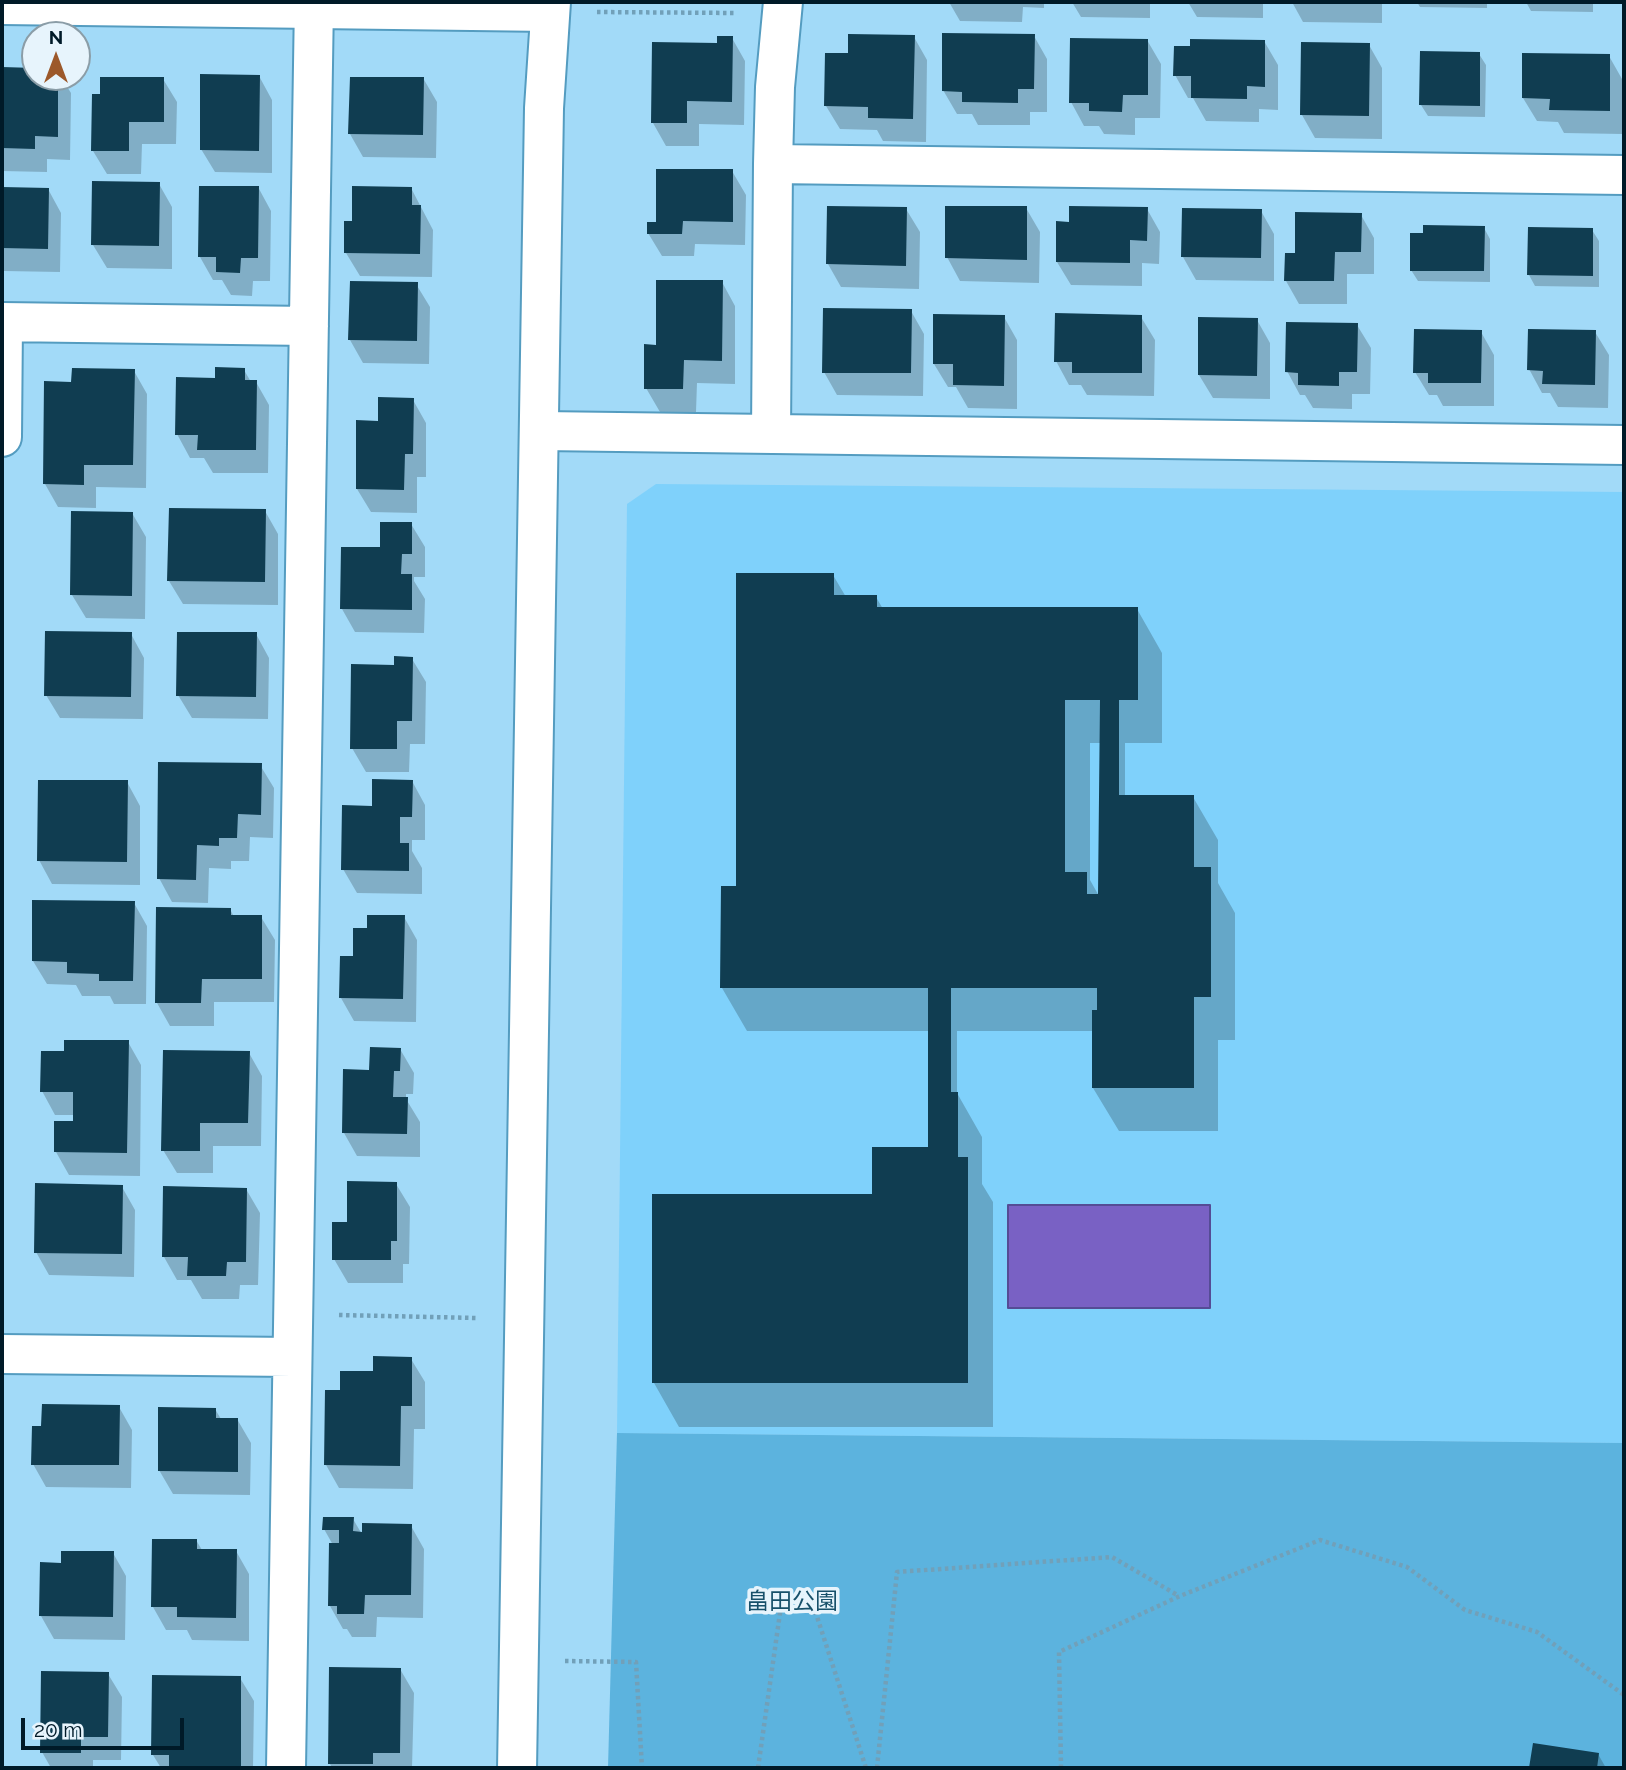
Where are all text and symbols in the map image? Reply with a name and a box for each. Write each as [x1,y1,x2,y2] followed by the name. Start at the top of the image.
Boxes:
[21,21,91,91] north arrow
[49,26,63,48] text: N
[746,1588,838,1616] park label: 畠田公園
[24,1704,187,1748] scale bar
[34,1717,82,1742] text: 20 m

